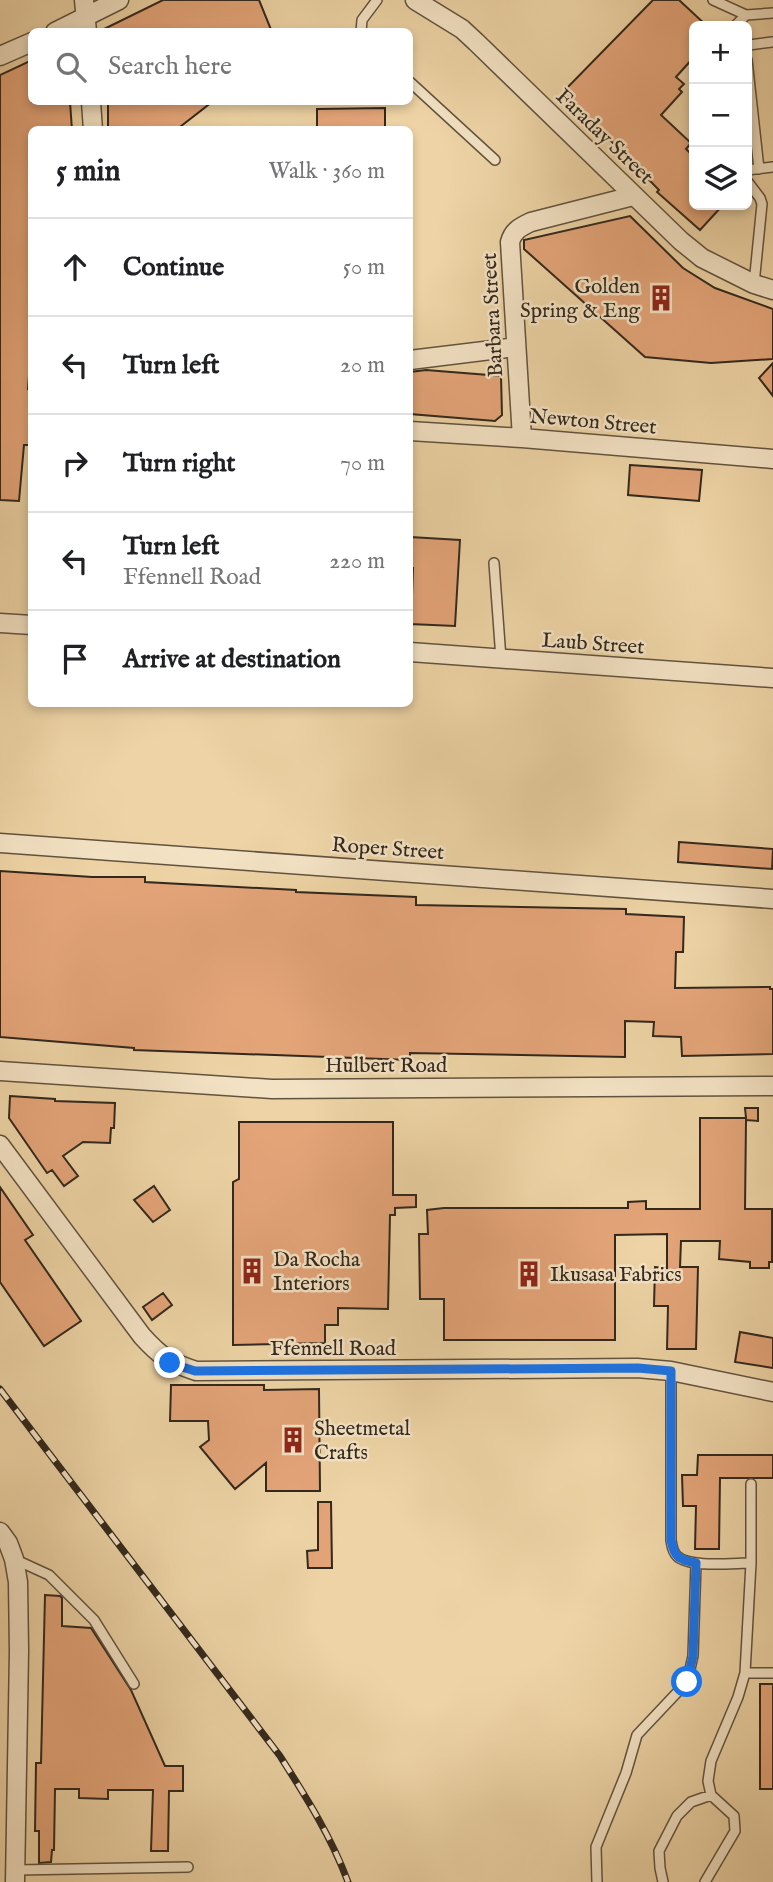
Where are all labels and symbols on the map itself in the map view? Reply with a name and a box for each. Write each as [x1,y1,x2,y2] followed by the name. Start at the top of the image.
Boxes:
[549,84,659,191] street label: Faraday Street
[477,252,510,378] street label: Barbara Street
[520,274,641,325] place label: Golden Spring & Eng
[646,283,676,313] building icon: Golden Spring & Eng
[528,403,657,441] street label: Newton Street
[541,627,645,662] street label: Laub Street
[331,832,445,867] street label: Roper Street
[325,1053,448,1080] street label: Hulbert Road
[273,1247,361,1298] place label: Da Rocha Interiors
[237,1256,267,1286] building icon: Da Rocha Interiors
[514,1259,544,1289] building icon: Ikusasa Fabrics
[550,1262,682,1289] place label: Ikusasa Fabrics
[270,1336,397,1363] street label: Ffennell Road
[154,1347,185,1378] route end
[314,1416,410,1467] place label: Sheetmetal Crafts
[278,1425,308,1455] building icon: Sheetmetal Crafts
[671,1666,702,1697] route start

